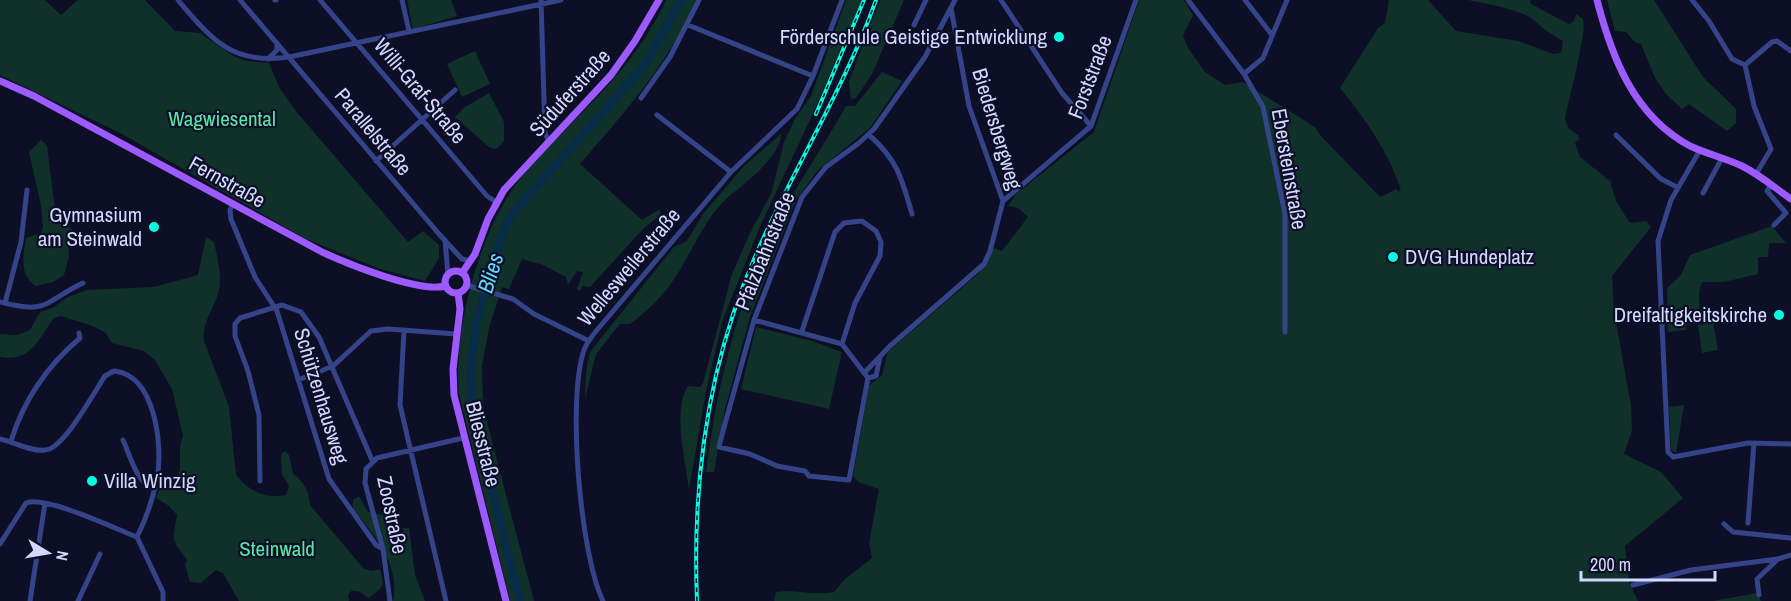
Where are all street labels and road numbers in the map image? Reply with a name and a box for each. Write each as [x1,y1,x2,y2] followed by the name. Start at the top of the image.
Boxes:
[1060,31,1119,123] street label: Forststraße
[367,32,473,150] street label: Willi-Graf-Straße
[522,42,617,143] street label: Süduferstraße
[965,65,1030,193] street label: Biedersbergweg
[328,82,419,182] street label: Parallelstraße
[1265,106,1314,232] street label: Ebersteinstraße
[184,149,271,214] street label: Fernstraße
[728,187,801,314] street label: Pfalzbahnstraße
[571,201,687,332] street label: Wellesweilerstraße
[287,324,356,468] street label: Schützenhausweg
[459,398,508,490] street label: Bliesstraße
[370,473,415,556] street label: Zoostraße

